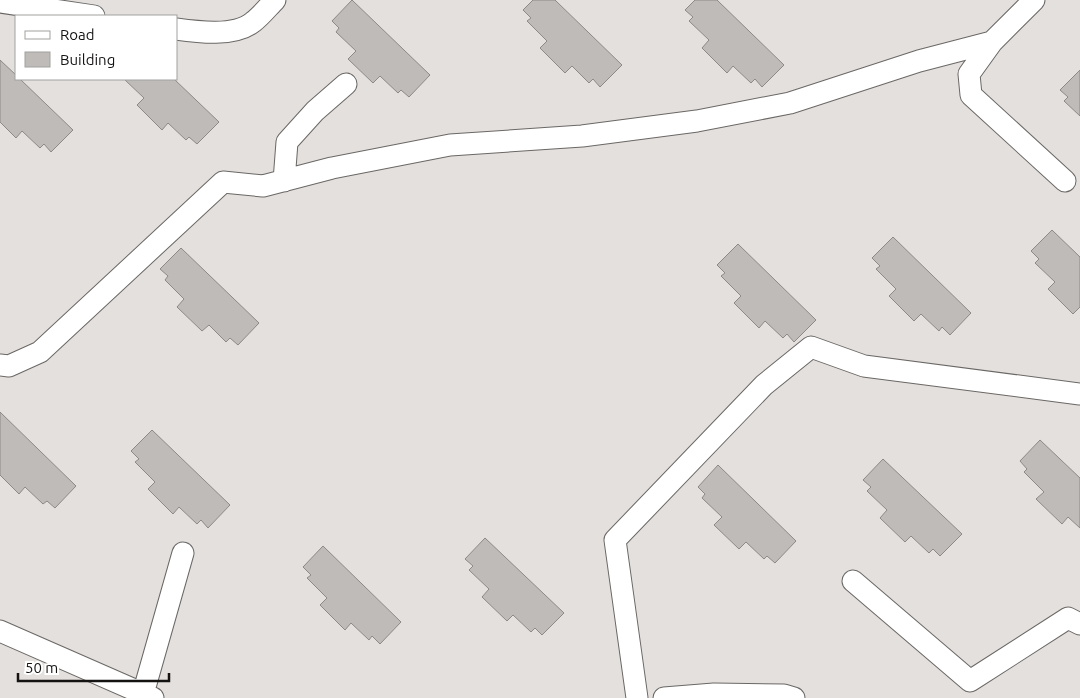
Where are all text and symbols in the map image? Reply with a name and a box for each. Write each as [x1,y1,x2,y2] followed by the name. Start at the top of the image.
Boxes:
[15,15,178,80] legend
[60,26,95,43] text: Road
[60,51,115,68] text: Building
[18,650,169,682] scale bar
[25,659,58,676] text: 50 m

